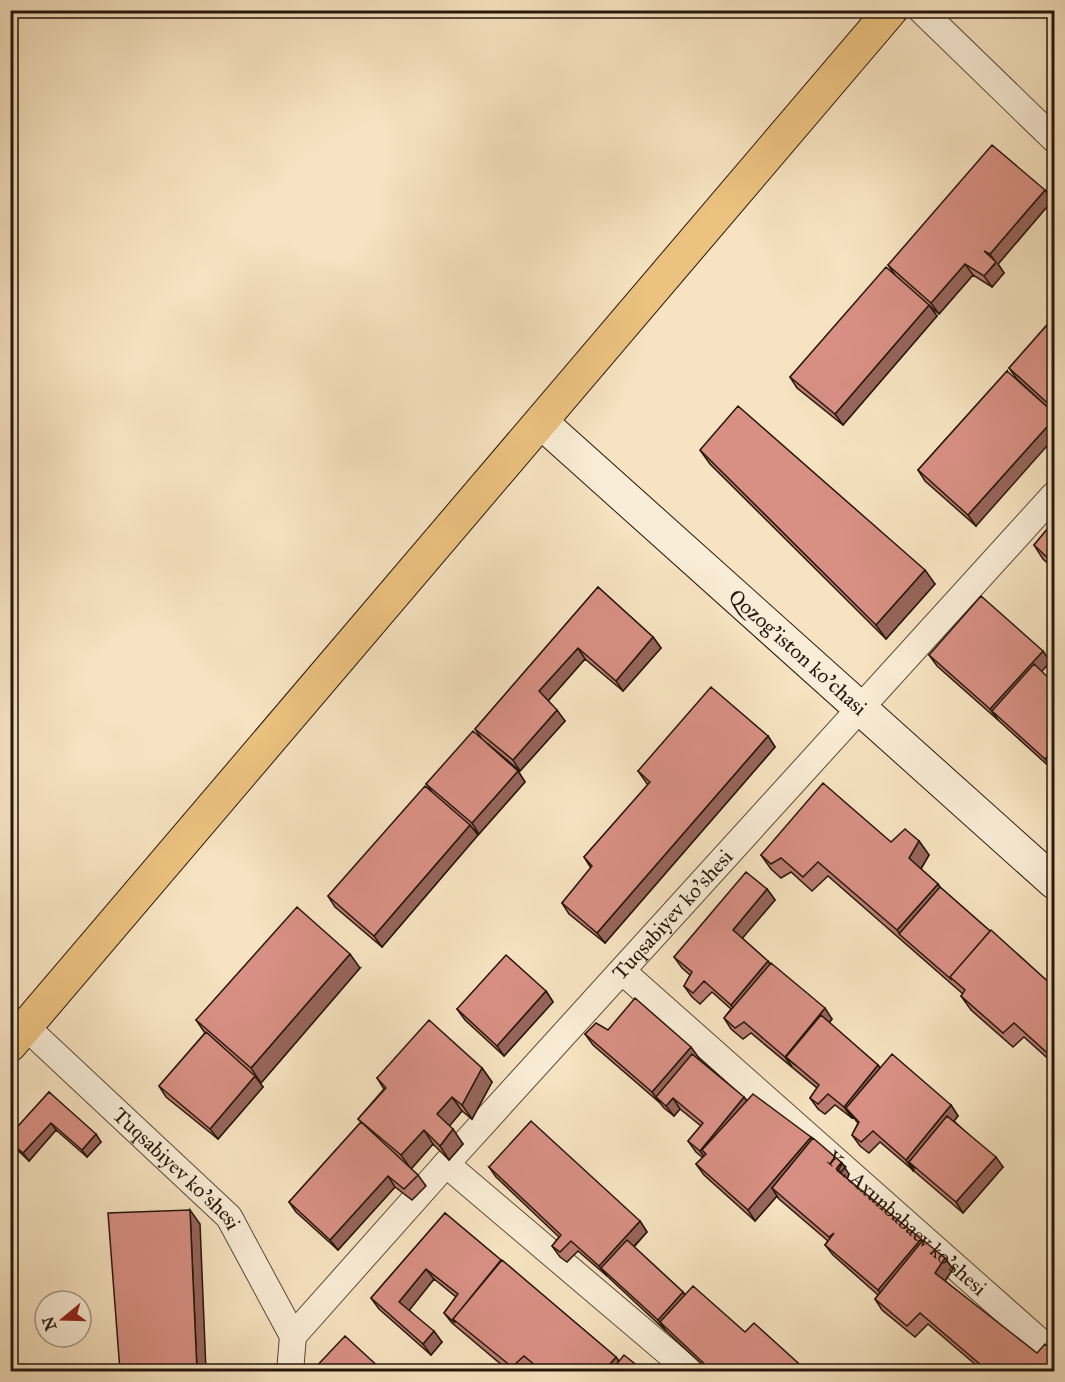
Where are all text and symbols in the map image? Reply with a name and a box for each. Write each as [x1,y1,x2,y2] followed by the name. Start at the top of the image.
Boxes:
[723,584,873,721] street label: Qozog'iston ko'chasi
[607,844,739,985] street label: Tuqsabiyev ko'shesi
[107,1102,247,1234] street label: Tuqsabiyev ko'shesi
[821,1145,992,1301] street label: Yu. Axunbabaev ko'shesi
[33,1289,93,1349] north arrow
[38,1314,60,1333] text: N

